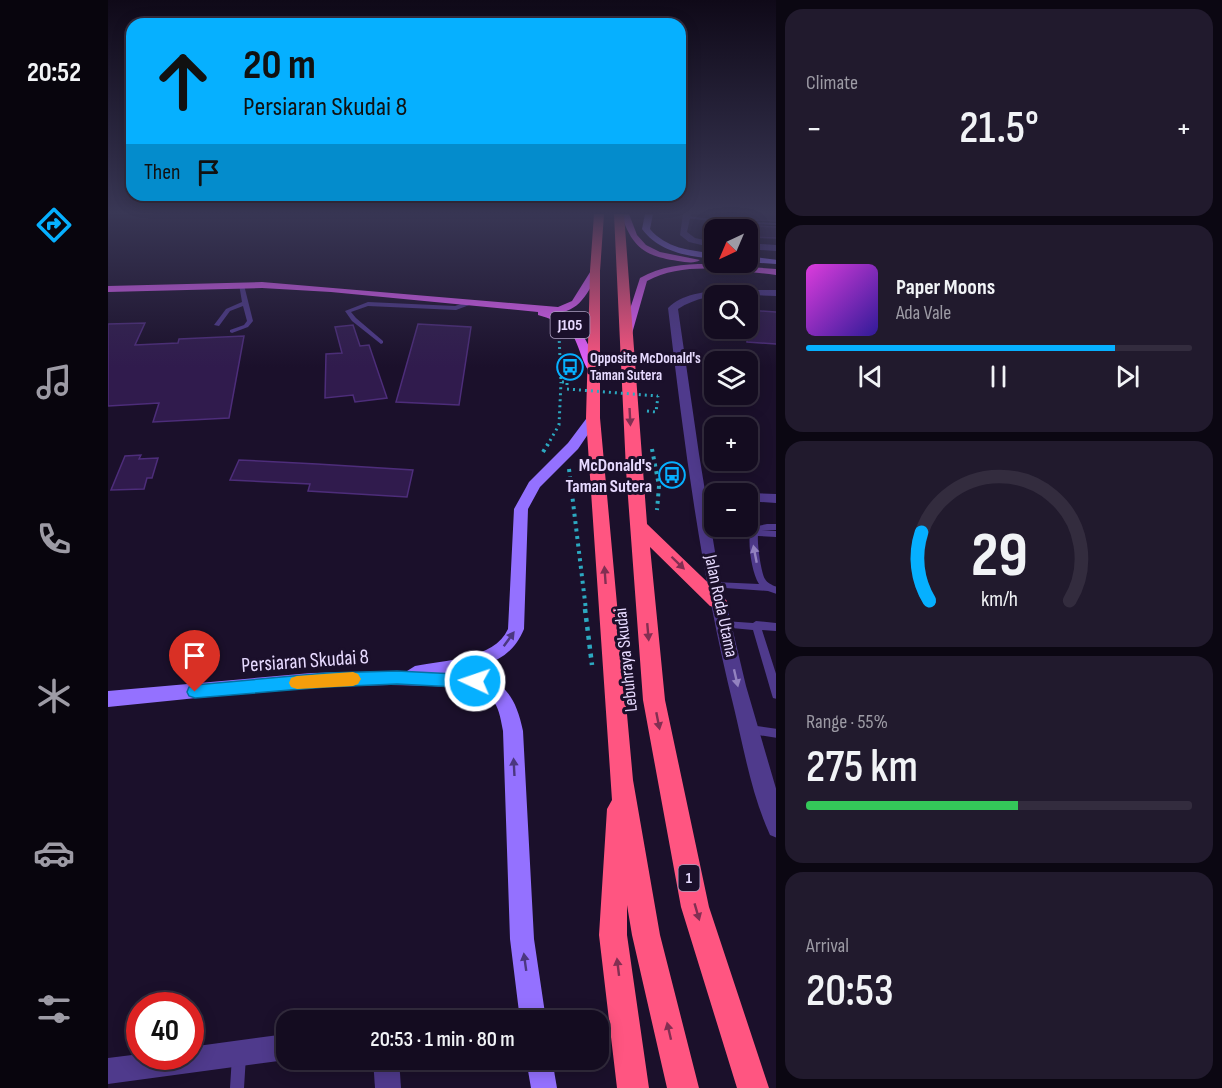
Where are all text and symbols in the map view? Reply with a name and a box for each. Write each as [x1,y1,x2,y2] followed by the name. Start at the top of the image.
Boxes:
[243,40,316,91] text: 20 m
[144,42,222,120] icon: ahead
[27,57,81,89] text: 20:52
[806,71,858,95] text: Climate
[243,91,407,123] text: Persiaran Skudai 8
[959,101,1039,156] text: 21.5°
[806,109,822,149] text: −
[1176,109,1192,149] text: +
[192,156,225,189] icon: arrive
[144,159,180,186] text: Then
[33,204,75,246] icon: directions
[704,219,758,273] north arrow
[704,219,758,537] map controls
[896,274,995,301] text: Paper Moons
[704,285,758,339] button: search
[896,301,951,325] text: Ada Vale
[550,312,590,338] road number: J105
[590,349,701,385] place label: Opposite McDonald's Taman Sutera
[704,351,758,405] button: layers
[555,352,585,382] bus stop icon: Opposite McDonald's Taman Sutera
[854,360,887,393] icon: previous
[982,360,1015,393] icon: pause
[1111,360,1144,393] icon: next
[33,361,75,403] icon: music
[626,407,635,426] one-way arrow
[704,417,758,471] button: +
[566,455,652,497] place label: McDonald's Taman Sutera
[657,460,687,490] bus stop icon: McDonald's Taman Sutera
[704,483,758,537] button: −
[33,518,75,560] icon: phone
[971,519,1027,594] text: 29
[750,544,759,563] one-way arrow
[700,552,742,659] street label: Jalan Roda Utama
[670,556,684,570] one-way arrow
[601,565,610,584] one-way arrow
[980,587,1018,612] text: km/h
[610,607,642,713] street label: Lebuhraya Skudai
[643,623,653,642] one-way arrow
[169,630,220,692] pin
[503,631,515,647] one-way arrow
[178,639,211,672] icon: arrive
[240,644,370,678] street label: Persiaran Skudai 8
[443,649,507,713] position arrow
[732,669,741,688] one-way arrow
[33,675,75,717] icon: climate
[806,710,888,734] text: Range · 55%
[654,711,663,730] one-way arrow
[806,740,918,795] text: 275 km
[510,758,519,777] one-way arrow
[33,832,75,874] icon: car
[678,865,700,891] road number: 1
[693,903,702,921] one-way arrow
[806,934,849,958] text: Arrival
[521,952,530,971] one-way arrow
[613,958,622,977] one-way arrow
[806,964,894,1019] text: 20:53
[33,988,75,1030] icon: filters
[126,992,204,1070] speed limit sign: 40
[664,1021,673,1040] one-way arrow
[370,1026,515,1053] text: 20:53 · 1 min · 80 m

